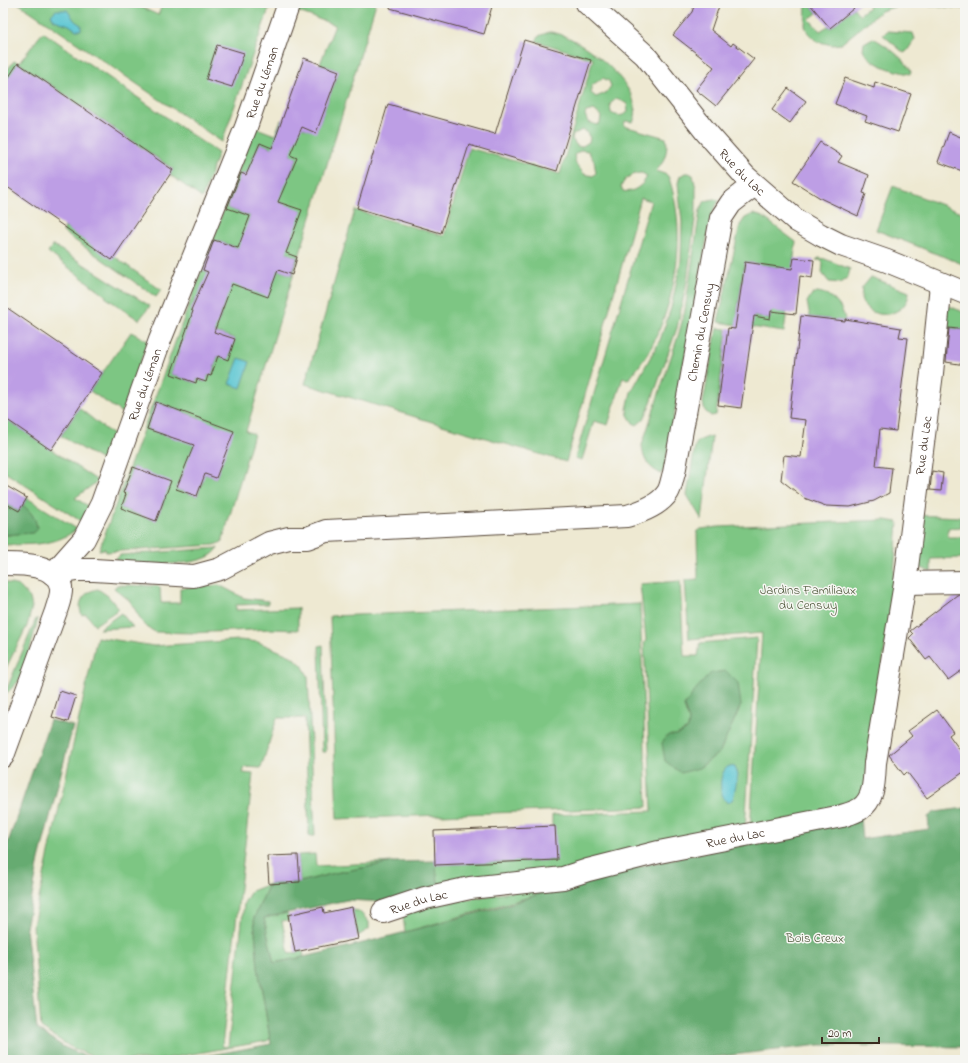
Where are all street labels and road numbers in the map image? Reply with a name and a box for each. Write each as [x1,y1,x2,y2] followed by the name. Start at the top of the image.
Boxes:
[242,44,284,122] street label: Rue du Léman
[714,145,769,201] street label: Rue du Lac
[683,281,721,383] street label: Chemin du Censuy
[124,346,167,424] street label: Rue du Léman
[911,415,937,476] street label: Rue du Lac
[705,823,767,854] street label: Rue du Lac
[387,885,449,920] street label: Rue du Lac

